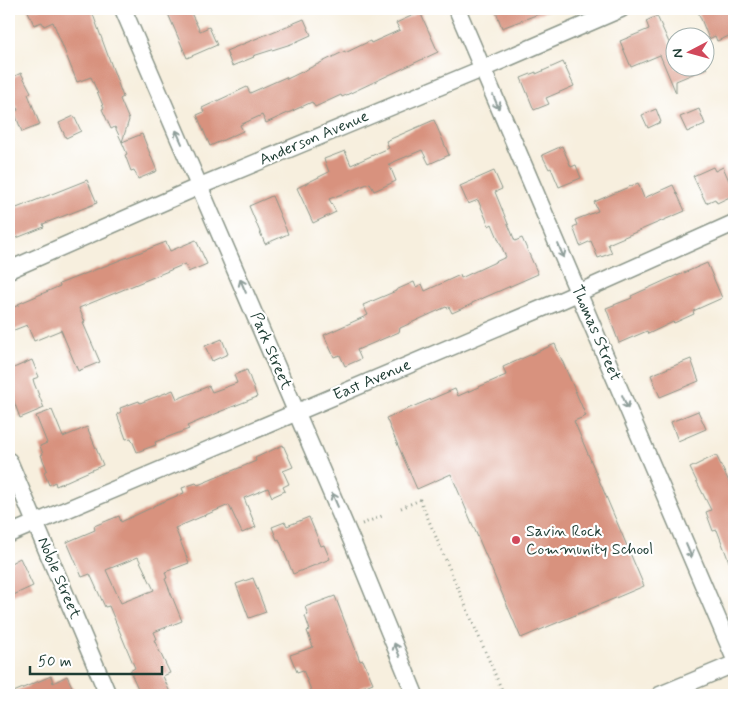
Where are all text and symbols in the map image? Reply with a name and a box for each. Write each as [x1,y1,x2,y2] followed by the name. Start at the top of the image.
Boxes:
[666,28,716,78] north arrow
[669,48,688,59] text: N
[492,94,502,109] one-way arrow
[256,105,372,171] street label: Anderson Avenue
[173,130,183,145] one-way arrow
[556,243,566,258] one-way arrow
[237,279,246,294] one-way arrow
[566,282,626,385] street label: Thomas Street
[245,309,297,393] street label: Park Street
[330,354,414,406] street label: East Avenue
[621,394,631,409] one-way arrow
[329,493,339,508] one-way arrow
[526,521,653,560] place label: Savin Rock Community School
[32,534,86,623] street label: Noble Street
[510,534,522,546] marker: Savin Rock Community School
[685,543,694,558] one-way arrow
[392,643,401,658] one-way arrow
[30,644,162,676] scale bar
[38,652,72,672] text: 50 m

